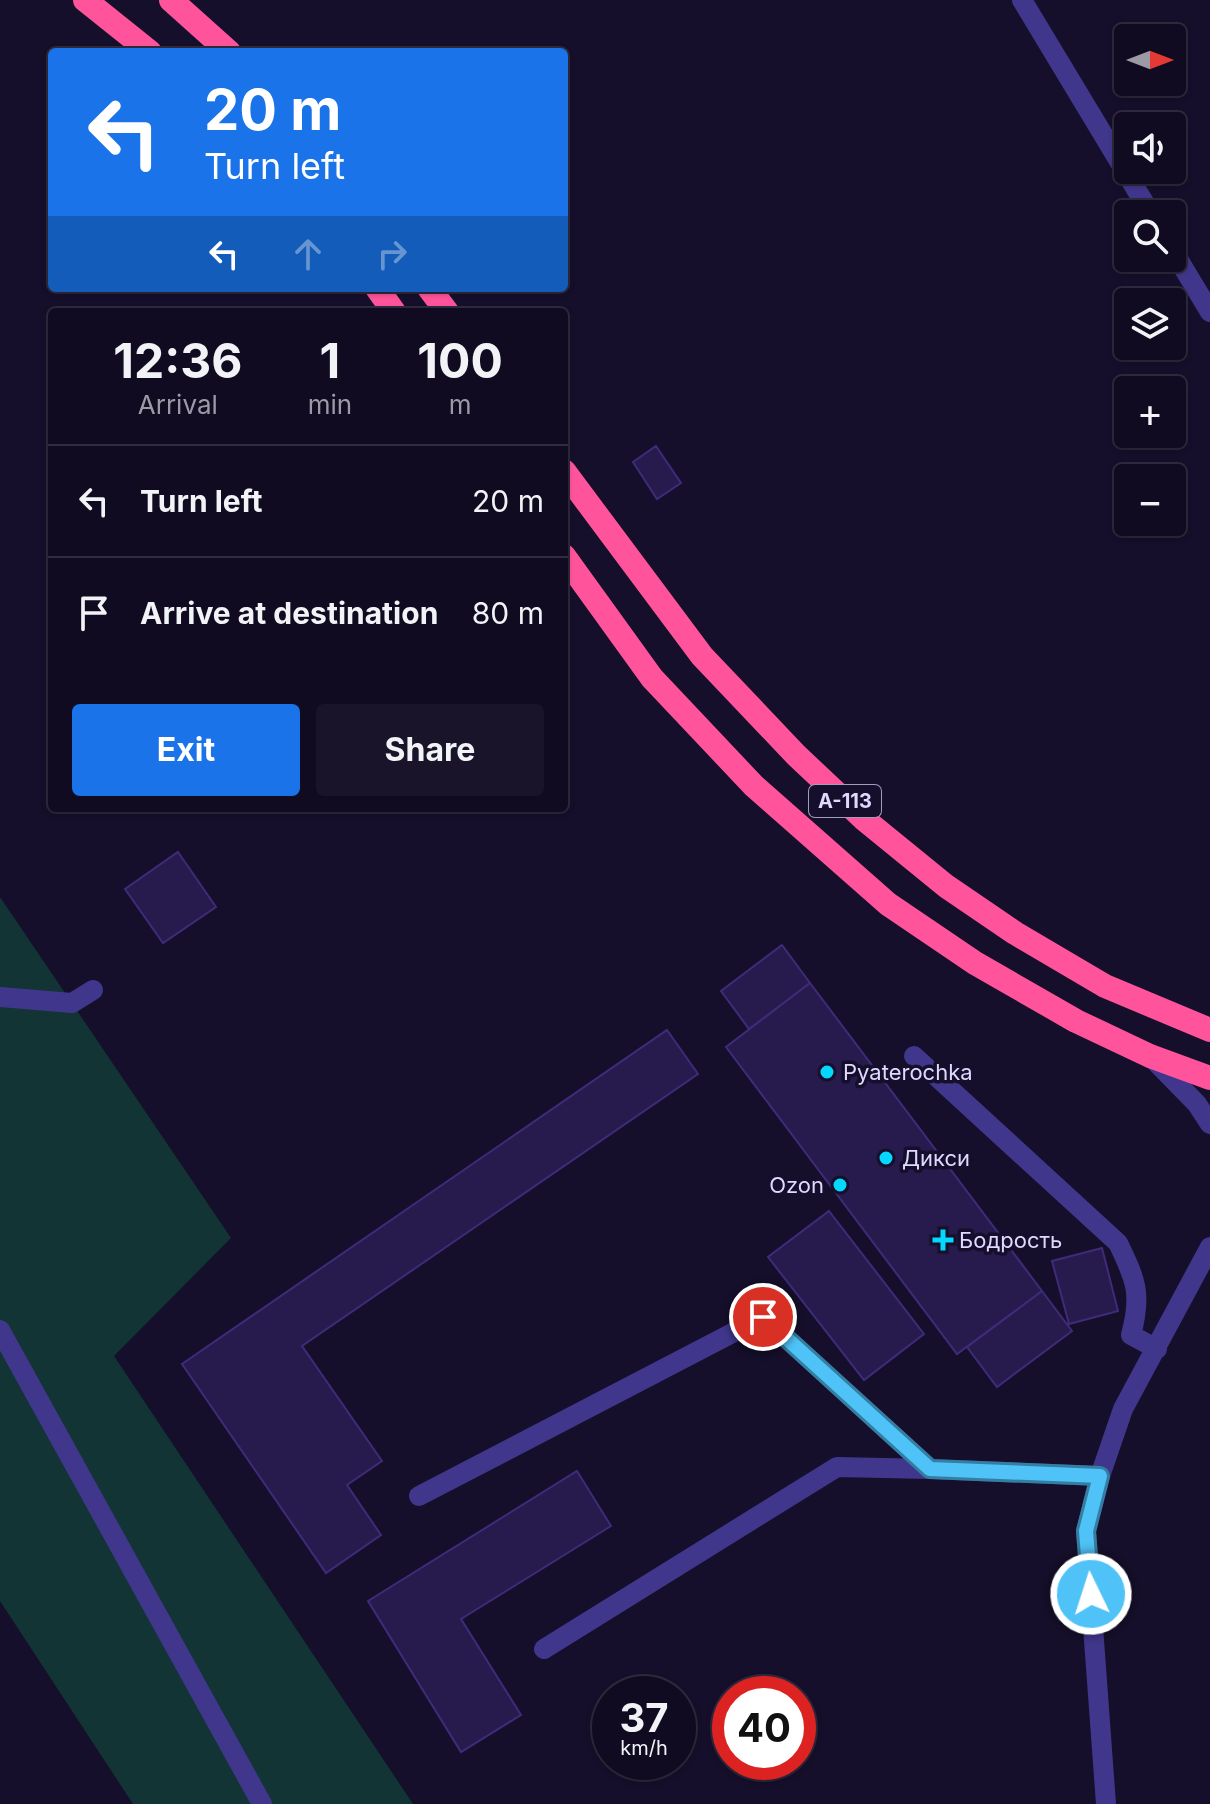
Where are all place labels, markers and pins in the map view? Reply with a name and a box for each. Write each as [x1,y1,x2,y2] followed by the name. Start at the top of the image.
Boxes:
[843,1059,973,1085] place label: Pyaterochka
[818,1063,836,1081] marker: Pyaterochka
[902,1145,970,1171] place label: Дикси
[877,1149,895,1167] marker: Дикси
[769,1172,824,1198] place label: Ozon
[831,1176,849,1194] marker: Ozon
[959,1227,1062,1253] place label: Бодрость
[934,1231,952,1249] marker: Бодрость
[729,1283,797,1351] pin

